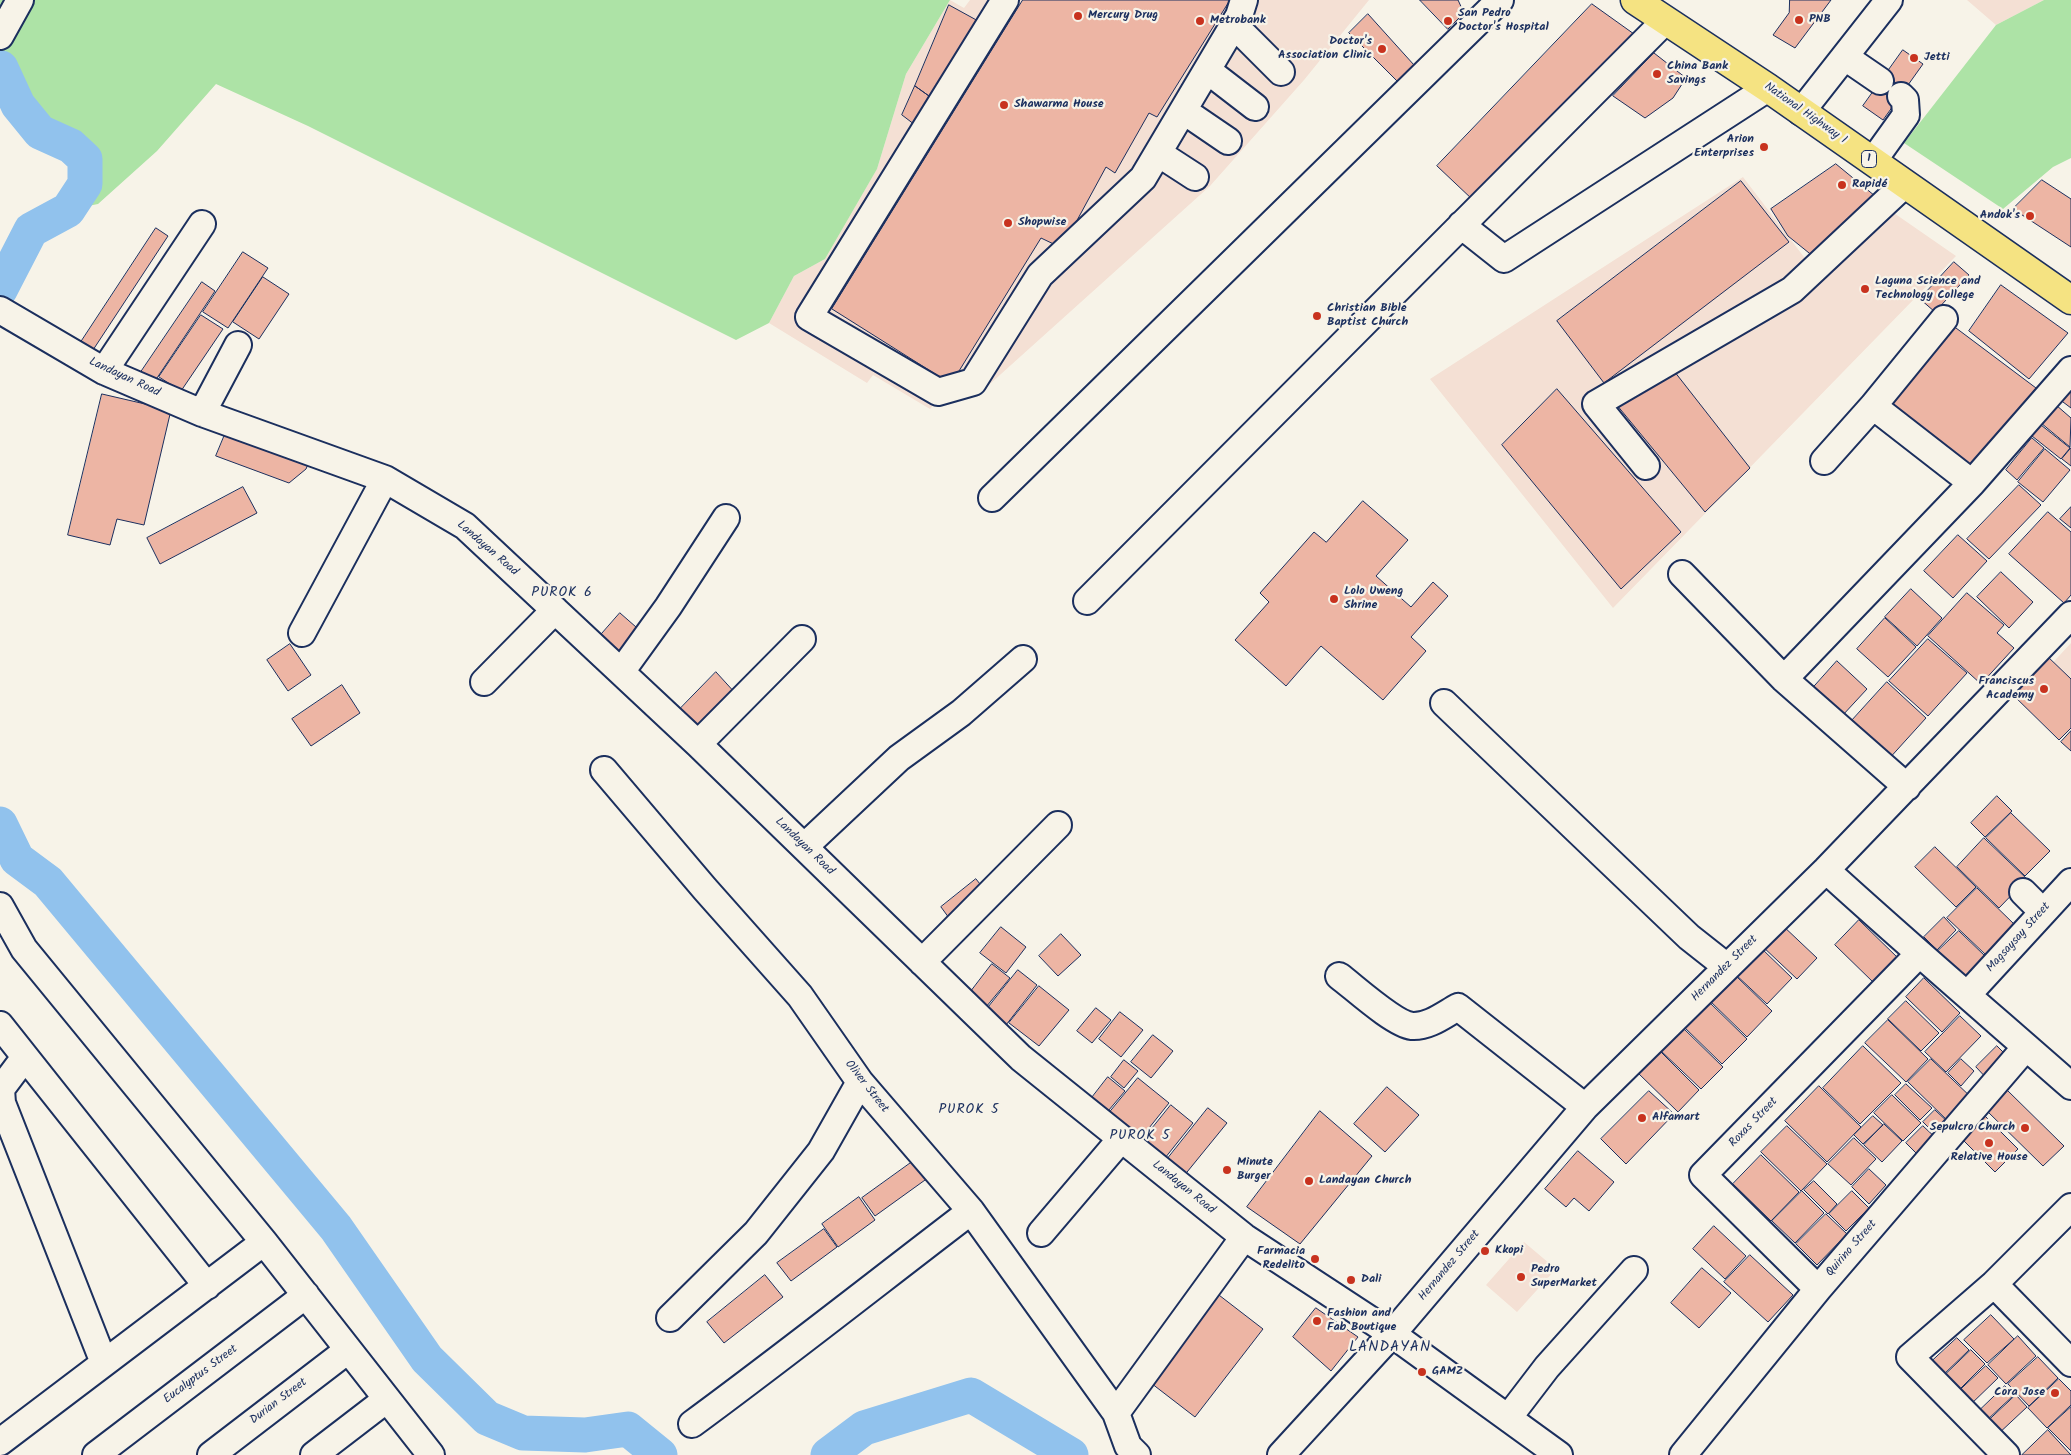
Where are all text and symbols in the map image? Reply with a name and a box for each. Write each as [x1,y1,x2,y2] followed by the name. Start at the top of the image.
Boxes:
[1458,7,1549,35] place label: San Pedro Doctor's Hospital
[1088,9,1158,23] place label: Mercury Drug
[1072,10,1084,22] marker: Mercury Drug
[1809,13,1831,27] place label: PNB
[1210,14,1266,28] place label: Metrobank
[1793,14,1805,26] marker: PNB
[1194,15,1206,27] marker: Metrobank
[1442,15,1454,27] marker: San Pedro Doctor's Hospital
[1278,35,1372,63] place label: Doctor's Association Clinic
[1376,43,1388,55] marker: Doctor's Association Clinic
[1924,51,1950,65] place label: Jetti
[1908,52,1920,64] marker: Jetti
[1667,60,1728,88] place label: China Bank Savings
[1651,68,1663,80] marker: China Bank Savings
[1761,80,1849,148] street label: National Highway 1
[1014,98,1104,112] place label: Shawarma House
[998,99,1010,111] marker: Shawarma House
[1694,133,1754,161] place label: Arion Enterprises
[1758,141,1770,153] marker: Arion Enterprises
[1862,150,1876,168] road number: 1
[1852,178,1887,192] place label: Rapidé
[1836,179,1848,191] marker: Rapidé
[1980,209,2020,223] place label: Andok's
[2024,210,2036,222] marker: Andok's
[1018,216,1066,230] place label: Shopwise
[1002,217,1014,229] marker: Shopwise
[1875,275,1980,303] place label: Laguna Science and Technology College
[1859,283,1871,295] marker: Laguna Science and Technology College
[1327,302,1408,330] place label: Christian Bible Baptist Church
[1311,310,1323,322] marker: Christian Bible Baptist Church
[86,355,162,401] street label: Landayan Road
[453,518,521,580] street label: Landayan Road
[1344,585,1403,613] place label: Lolo Uweng Shrine
[530,586,594,602] district label: PUROK 6
[1328,593,1340,605] marker: Lolo Uweng Shrine
[1978,675,2034,703] place label: Franciscus Academy
[2038,683,2050,695] marker: Franciscus Academy
[771,815,837,879] street label: Landayan Road
[1984,900,2054,976] street label: Magsaysay Street
[1689,933,1761,1005] street label: Hernandez Street
[841,1058,891,1116] street label: Oliver Street
[1727,1095,1781,1151] street label: Roxas Street
[938,1103,1000,1119] district label: PUROK 5
[1652,1111,1700,1125] place label: Alfamart
[1636,1112,1648,1124] marker: Alfamart
[1930,1121,2015,1135] place label: Sepulcro Church
[2019,1122,2031,1134] marker: Sepulcro Church
[1109,1129,1171,1145] district label: PUROK 5
[1983,1137,1995,1149] marker: Relative House
[1950,1151,2028,1165] place label: Relative House
[1237,1156,1273,1184] place label: Minute Burger
[1149,1158,1217,1218] street label: Landayan Road
[1221,1164,1233,1176] marker: Minute Burger
[1319,1174,1411,1188] place label: Landayan Church
[1303,1175,1315,1187] marker: Landayan Church
[1824,1218,1880,1280] street label: Quirino Street
[1416,1228,1484,1304] street label: Hernandez Street
[1495,1244,1523,1258] place label: Kkopi
[1257,1245,1305,1273] place label: Farmacia Redelito
[1479,1245,1491,1257] marker: Kkopi
[1309,1253,1321,1265] marker: Farmacia Redelito
[1531,1263,1597,1291] place label: Pedro SuperMarket
[1515,1271,1527,1283] marker: Pedro SuperMarket
[1361,1273,1381,1287] place label: Dali
[1345,1274,1357,1286] marker: Dali
[1327,1307,1396,1335] place label: Fashion and Fab Boutique
[1311,1315,1323,1327] marker: Fashion and Fab Boutique
[1348,1339,1432,1357] district label: LANDAYAN
[161,1343,241,1407] street label: Eucalyptus Street
[1432,1365,1464,1379] place label: GAMZ
[1416,1366,1428,1378] marker: GAMZ
[248,1376,310,1428] street label: Durian Street
[1994,1386,2045,1400] place label: Cora Jose
[2049,1387,2061,1399] marker: Cora Jose

